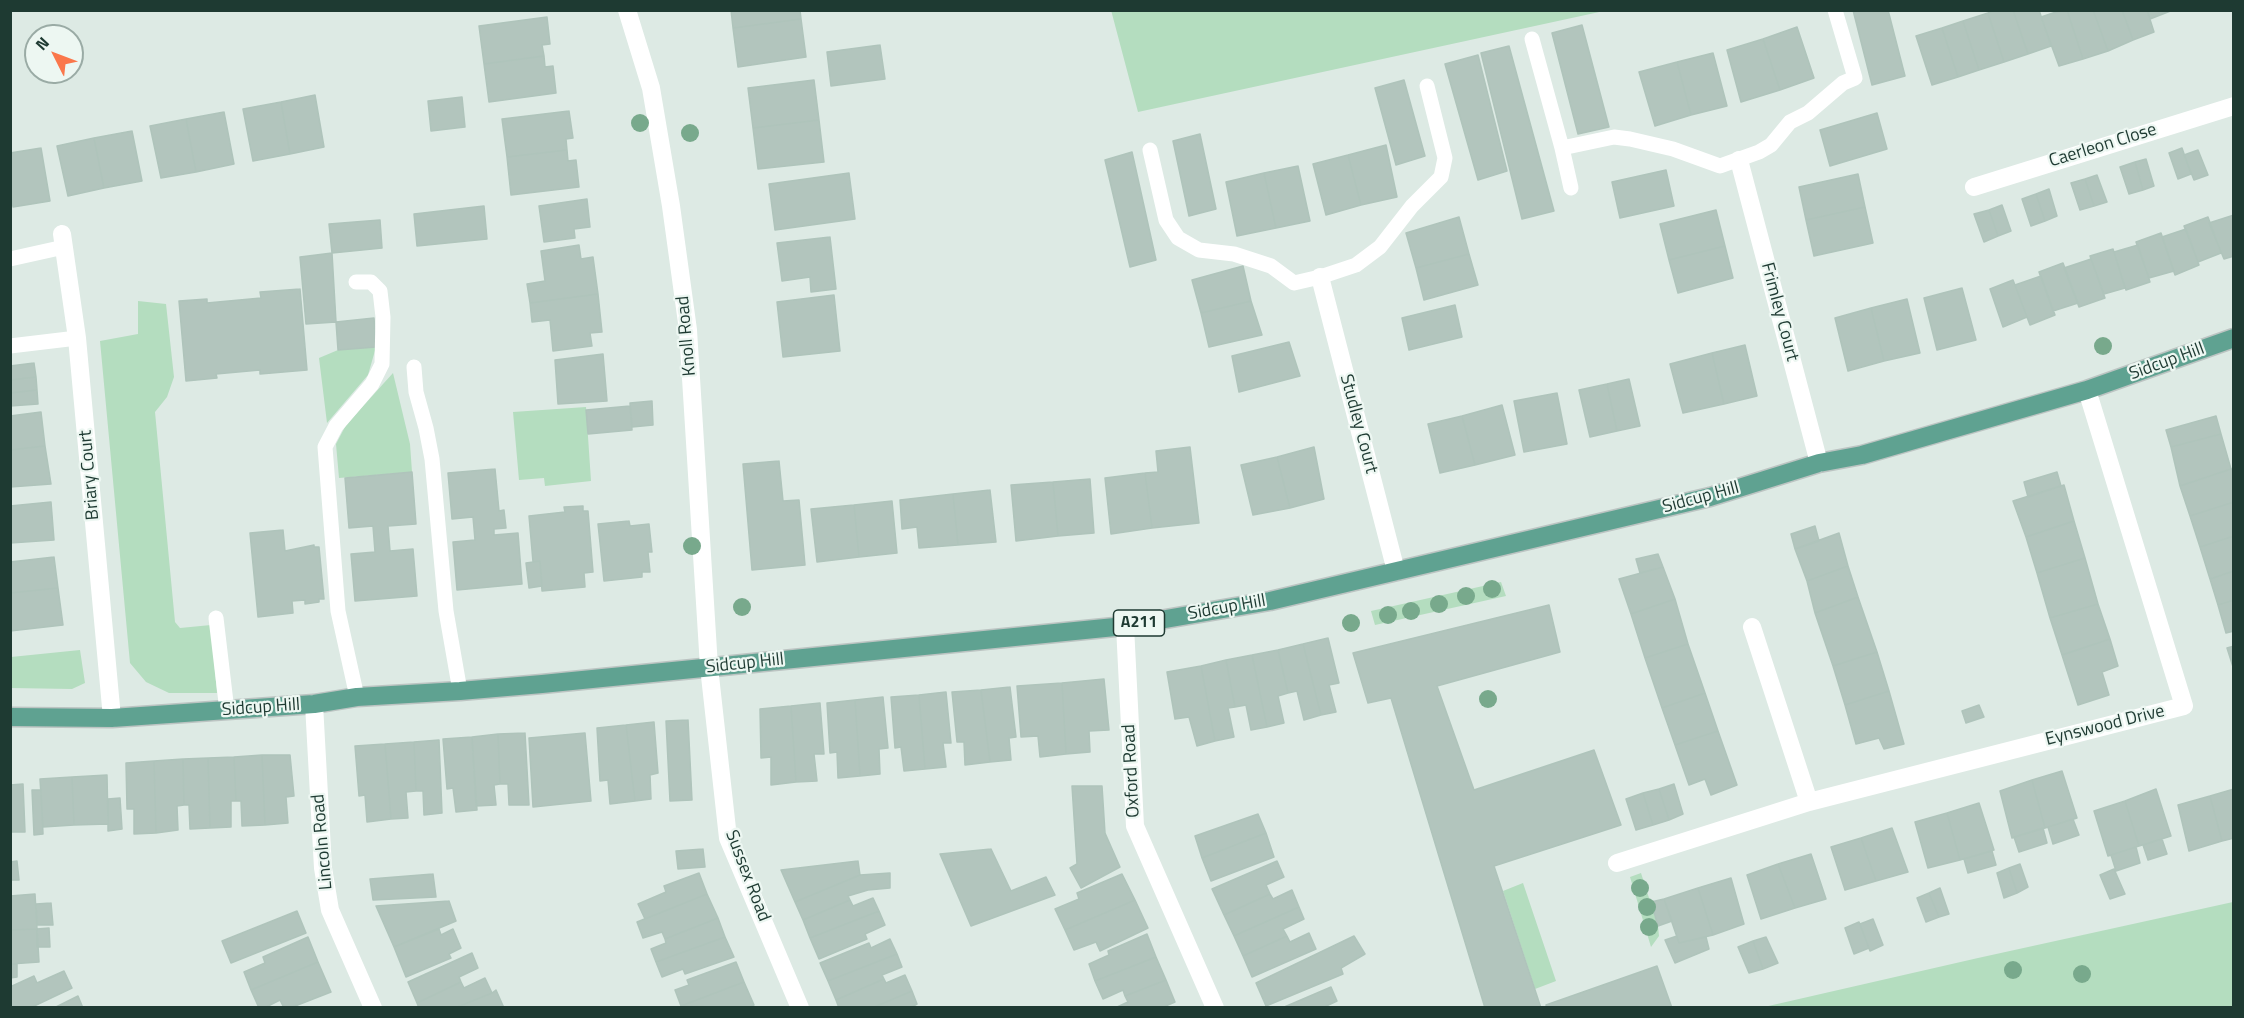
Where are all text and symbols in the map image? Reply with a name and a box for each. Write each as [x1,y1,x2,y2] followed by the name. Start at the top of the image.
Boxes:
[24,24,84,84] north arrow
[29,31,55,55] text: N
[2047,119,2159,173] street label: Caerleon Close
[1755,260,1803,364] street label: Frimley Court
[673,295,701,377] street label: Knoll Road
[2126,338,2208,386] street label: Sidcup Hill
[1334,372,1382,476] street label: Studley Court
[75,429,105,521] street label: Briary Court
[1660,477,1742,519] street label: Sidcup Hill
[1186,591,1268,625] street label: Sidcup Hill
[1114,610,1164,636] road number: A211
[705,649,785,679] street label: Sidcup Hill
[221,694,301,722] street label: Sidcup Hill
[2043,701,2167,751] street label: Eynswood Drive
[1119,724,1145,818] street label: Oxford Road
[308,793,338,891] street label: Lincoln Road
[720,827,774,925] street label: Sussex Road

